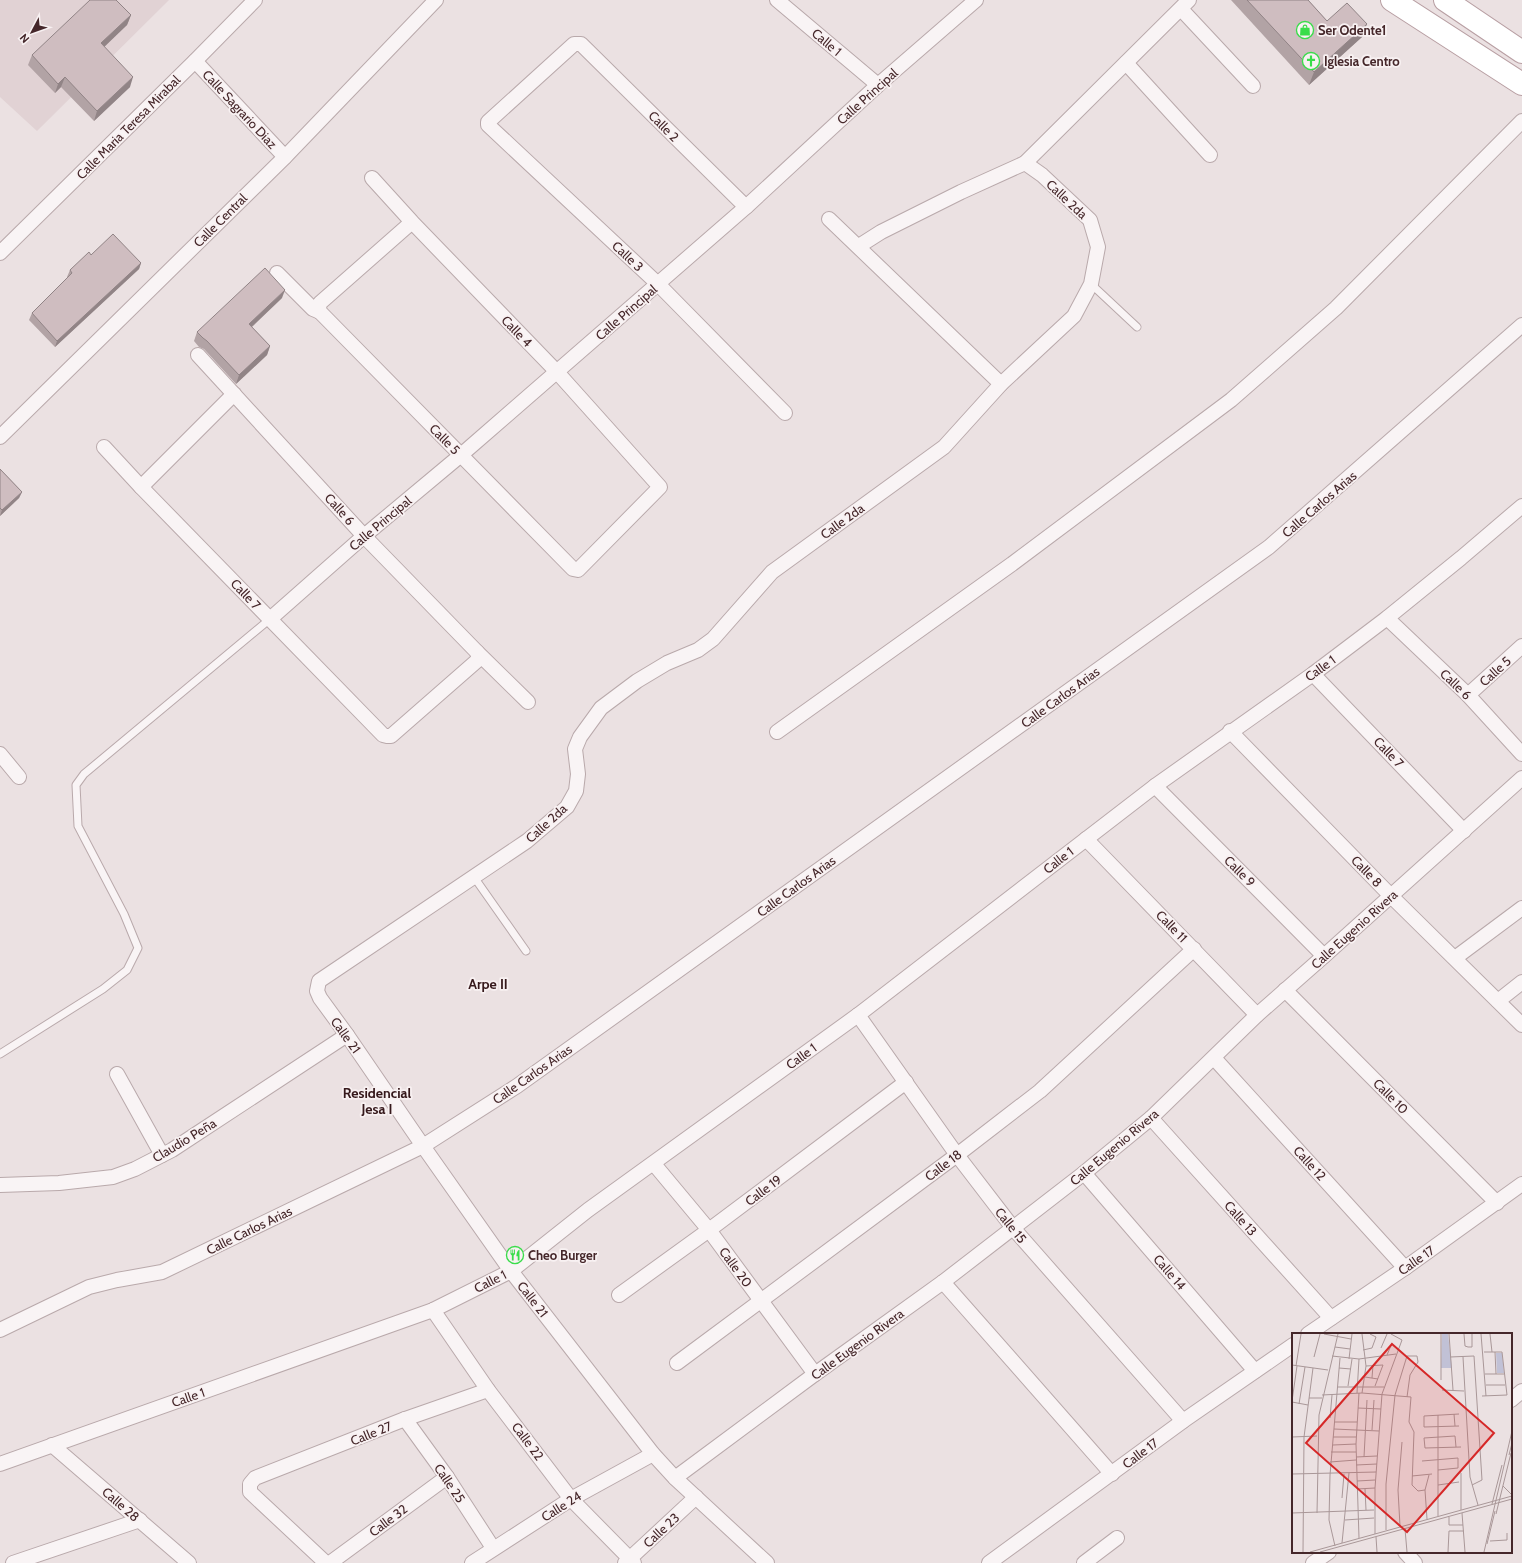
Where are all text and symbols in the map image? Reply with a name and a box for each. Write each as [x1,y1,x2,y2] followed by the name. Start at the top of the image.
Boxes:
[12,12,52,52] north arrow
[1295,20,1315,40] shop icon: Ser Odente1
[1318,22,1386,38] place label: Ser Odente1
[809,25,845,59] street label: Calle 1
[17,31,32,46] text: N
[1301,51,1321,71] church icon: Iglesia Centro
[1324,53,1400,69] place label: Iglesia Centro
[833,64,901,128] street label: Calle Principal
[199,66,281,152] street label: Calle Sagrario Diaz
[73,72,183,182] street label: Calle Maria Teresa Mirabal
[645,107,683,145] street label: Calle 2
[1043,176,1091,222] street label: Calle 2da
[190,190,250,250] street label: Calle Central
[609,238,647,274] street label: Calle 3
[592,281,660,343] street label: Calle Principal
[498,312,536,350] street label: Calle 4
[426,420,464,458] street label: Calle 5
[1279,467,1360,541] street label: Calle Carlos Arias
[322,490,358,528] street label: Calle 6
[346,492,414,554] street label: Calle Principal
[817,499,868,542] street label: Calle 2da
[228,575,265,613] street label: Calle 7
[1301,651,1339,685] street label: Calle 1
[1476,653,1514,689] street label: Calle 5
[1018,663,1103,731] street label: Calle Carlos Arias
[1437,665,1475,703] street label: Calle 6
[1371,733,1408,771] street label: Calle 7
[522,800,571,846] street label: Calle 2da
[1040,843,1076,877] street label: Calle 1
[754,852,839,920] street label: Calle Carlos Arias
[1221,852,1259,890] street label: Calle 9
[1348,852,1386,890] street label: Calle 8
[1308,886,1401,972] street label: Calle Eugenio Rivera
[1153,907,1191,945] street label: Calle 11
[468,975,508,993] district label: Arpe II
[327,1014,365,1056] street label: Calle 21
[782,1039,820,1073] street label: Calle 1
[489,1040,575,1107] street label: Calle Carlos Arias
[1370,1075,1412,1117] street label: Calle 10
[343,1084,411,1118] district label: Residencial Jesa I
[1066,1105,1162,1189] street label: Calle Eugenio Rivera
[149,1114,219,1165] street label: Claudio Peña
[1290,1142,1330,1184] street label: Calle 12
[921,1146,965,1184] street label: Calle 18
[742,1171,784,1209] street label: Calle 19
[1221,1197,1261,1239] street label: Calle 13
[204,1202,295,1258] street label: Calle Carlos Arias
[992,1204,1030,1246] street label: Calle 15
[1395,1242,1438,1278] street label: Calle 17
[716,1244,756,1290] street label: Calle 20
[505,1245,525,1265] restaurant icon: Cheo Burger
[528,1247,598,1263] place label: Cheo Burger
[1150,1251,1190,1293] street label: Calle 14
[471,1266,509,1296] street label: Calle 1
[514,1278,552,1320] street label: Calle 21
[808,1305,907,1383] street label: Calle Eugenio Rivera
[1292,1333,1512,1553] inset map
[169,1384,207,1410] street label: Calle 1
[348,1417,394,1449] street label: Calle 27
[509,1419,548,1463] street label: Calle 22
[1119,1434,1161,1472] street label: Calle 17
[431,1460,469,1506] street label: Calle 25
[99,1483,143,1525] street label: Calle 28
[538,1487,584,1525] street label: Calle 24
[366,1500,410,1540] street label: Calle 32
[640,1509,682,1551] street label: Calle 23

